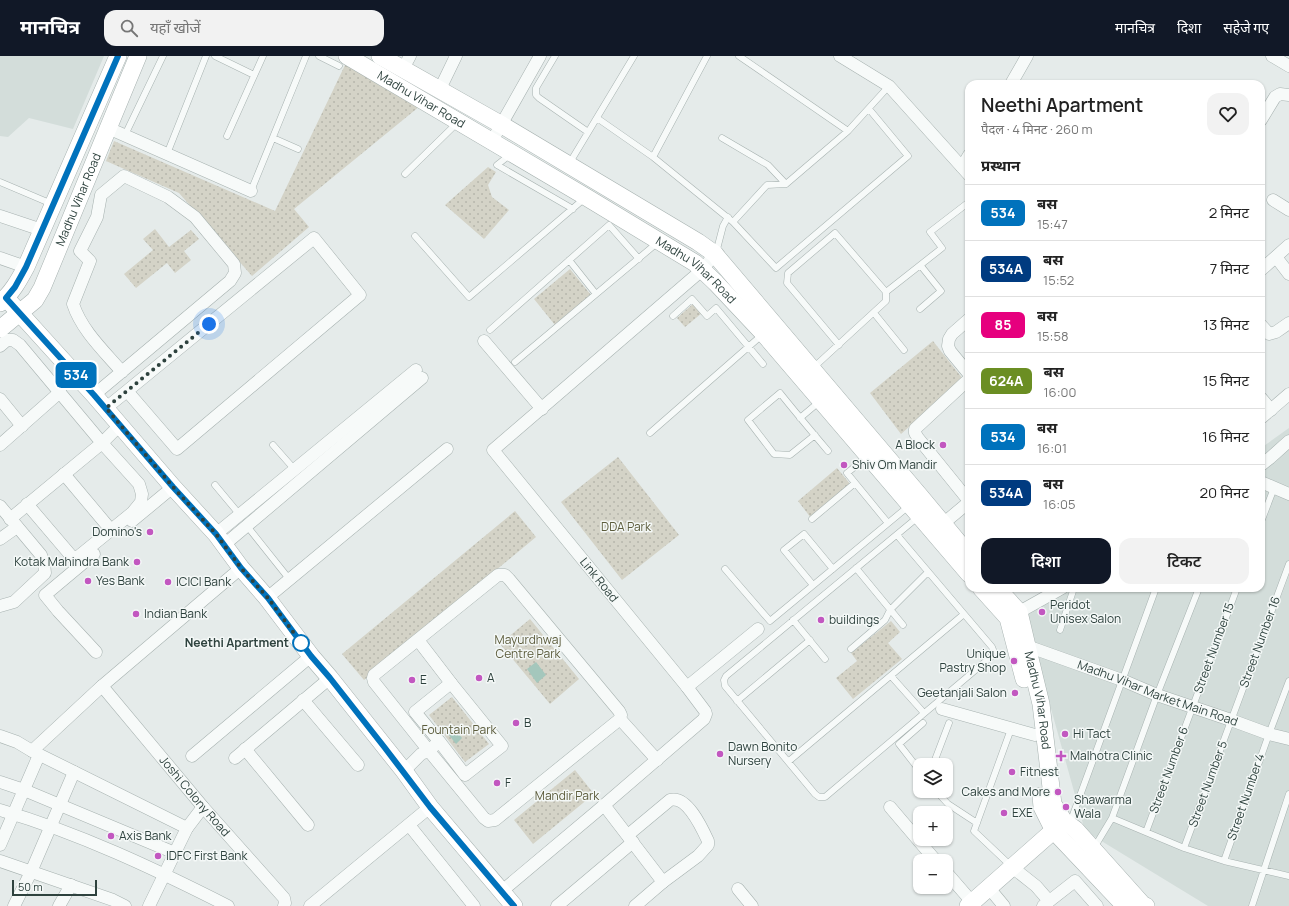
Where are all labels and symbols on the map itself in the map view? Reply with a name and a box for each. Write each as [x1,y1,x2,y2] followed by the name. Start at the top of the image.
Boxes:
[374,67,468,132] street label: Madhu Vihar Road
[51,150,105,249] street label: Madhu Vihar Road
[653,232,740,307] street label: Madhu Vihar Road
[199,314,219,334] your location
[53,362,99,388] line badge: 534
[895,436,936,453] place label: A Block
[938,440,948,450] marker: A Block
[852,456,938,473] place label: Shiv Om Mandir
[839,460,849,470] marker: Shiv Om Mandir
[601,518,652,535] park label: DDA Park
[92,523,142,540] place label: Domino's
[145,527,155,537] marker: Domino's
[14,553,130,570] place label: Kotak Mahindra Bank
[576,554,623,606] street label: Link Road
[132,557,142,567] marker: Kotak Mahindra Bank
[96,572,146,589] place label: Yes Bank
[176,573,232,590] place label: ICICI Bank
[83,576,93,586] marker: Yes Bank
[163,577,173,587] marker: ICICI Bank
[1235,594,1284,690] street label: Street Number 16
[1050,596,1121,627] place label: Peridot Unisex Salon
[1189,600,1238,696] street label: Street Number 15
[144,605,208,622] place label: Indian Bank
[1037,607,1047,617] marker: Peridot Unisex Salon
[131,609,141,619] marker: Indian Bank
[829,611,879,628] place label: buildings
[816,615,826,625] marker: buildings
[495,631,561,662] park label: Mayurdhwaj Centre Park
[185,634,289,651] place label: Neethi Apartment
[292,634,310,652] marker: Neethi Apartment
[940,645,1006,676] place label: Unique Pastry Shop
[1021,650,1055,750] street label: Madhu Vihar Road
[1009,656,1019,666] marker: Unique Pastry Shop
[1075,656,1240,730] street label: Madhu Vihar Market Main Road
[487,669,495,686] place label: A
[420,671,427,688] place label: E
[474,673,484,683] marker: A
[407,675,417,685] marker: E
[917,684,1007,701] place label: Geetanjali Salon
[1010,688,1020,698] marker: Geetanjali Salon
[524,714,531,731] place label: B
[511,718,521,728] marker: B
[422,721,498,738] park label: Fountain Park
[1145,724,1192,816] street label: Street Number 6
[1073,725,1111,742] place label: Hi Tact
[1060,729,1070,739] marker: Hi Tact
[728,738,797,769] place label: Dawn Bonito Nursery
[1184,738,1231,829] street label: Street Number 5
[1070,747,1153,764] place label: Malhotra Clinic
[715,749,725,759] marker: Dawn Bonito Nursery
[1055,750,1067,762] marker: Malhotra Clinic
[1223,751,1268,843] street label: Street Number 4
[156,752,234,840] street label: Joshi Colony Road
[1020,763,1059,780] place label: Fitnest
[1007,767,1017,777] marker: Fitnest
[505,774,511,791] place label: F
[492,778,502,788] marker: F
[962,783,1050,800] place label: Cakes and More
[535,787,600,804] park label: Mandir Park
[1053,787,1063,797] marker: Cakes and More
[1074,791,1132,822] place label: Shawarma Wala
[1061,802,1071,812] marker: Shawarma Wala
[1012,804,1033,821] place label: EXE
[999,808,1009,818] marker: EXE
[119,827,173,844] place label: Axis Bank
[106,831,116,841] marker: Axis Bank
[166,847,248,864] place label: IDFC First Bank
[153,851,163,861] marker: IDFC First Bank
[12,878,97,897] scale bar

